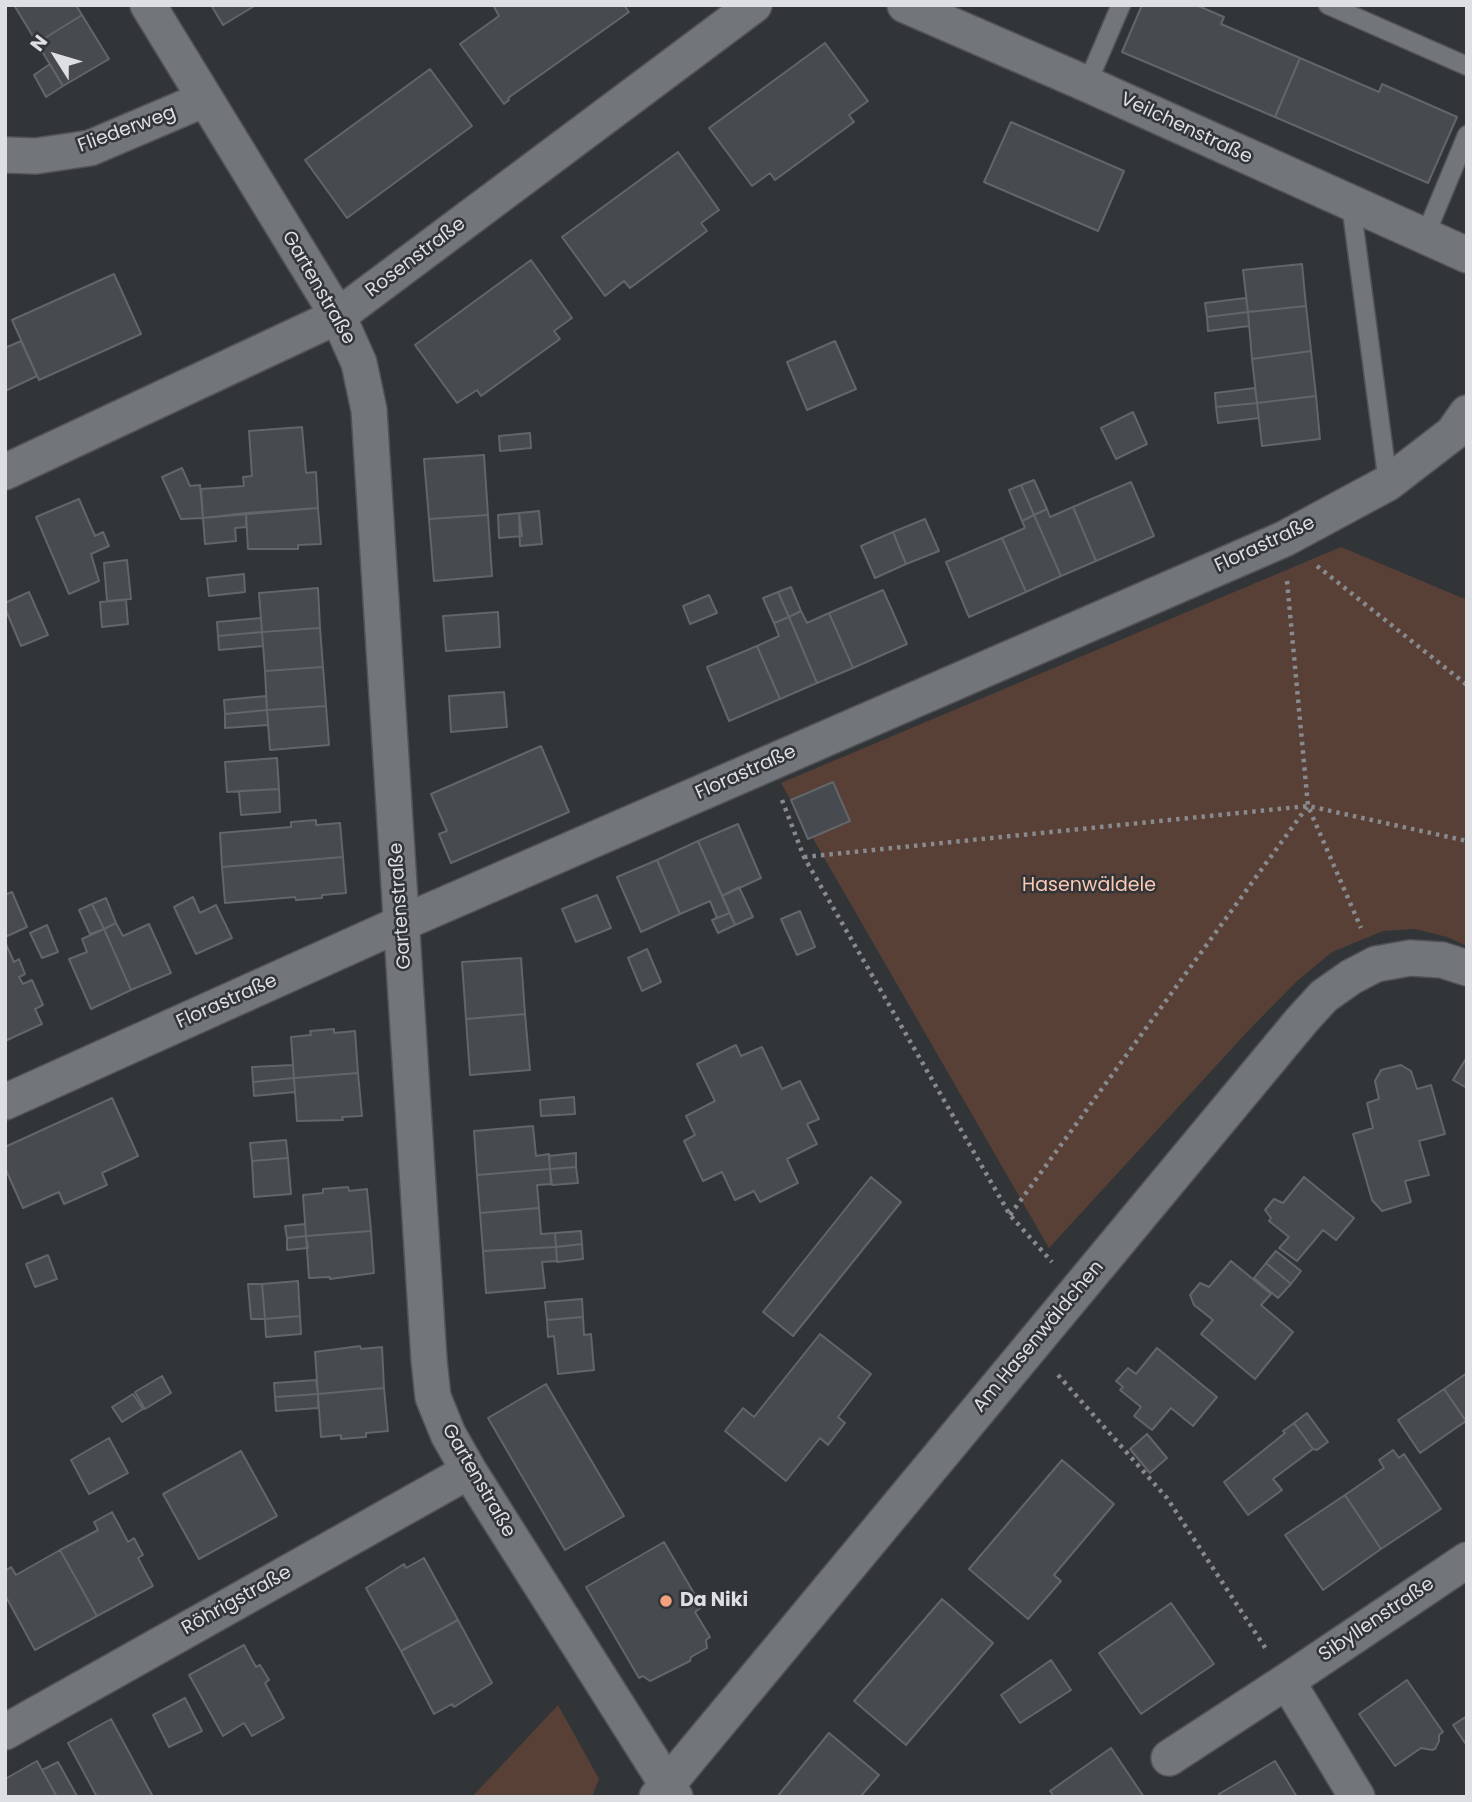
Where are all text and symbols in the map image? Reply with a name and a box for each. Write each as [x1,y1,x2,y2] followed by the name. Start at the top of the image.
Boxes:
[21,21,91,91] north arrow
[24,29,54,57] text: N
[1116,88,1256,170] street label: Veilchenstraße
[75,102,179,158] street label: Fliederweg
[362,213,470,303] street label: Rosenstraße
[276,227,360,349] street label: Gartenstraße
[1211,512,1319,578] street label: Florastraße
[692,741,800,805] street label: Florastraße
[385,842,417,970] street label: Gartenstraße
[1022,875,1156,897] park label: Hasenwäldele
[173,970,281,1034] street label: Florastraße
[969,1257,1109,1417] street label: Am Hasenwäldchen
[436,1420,520,1542] street label: Gartenstraße
[178,1561,296,1641] street label: Röhrigstraße
[1315,1573,1439,1667] street label: Sibyllenstraße
[680,1590,748,1612] place label: Da Niki
[658,1593,674,1609] marker: Da Niki

